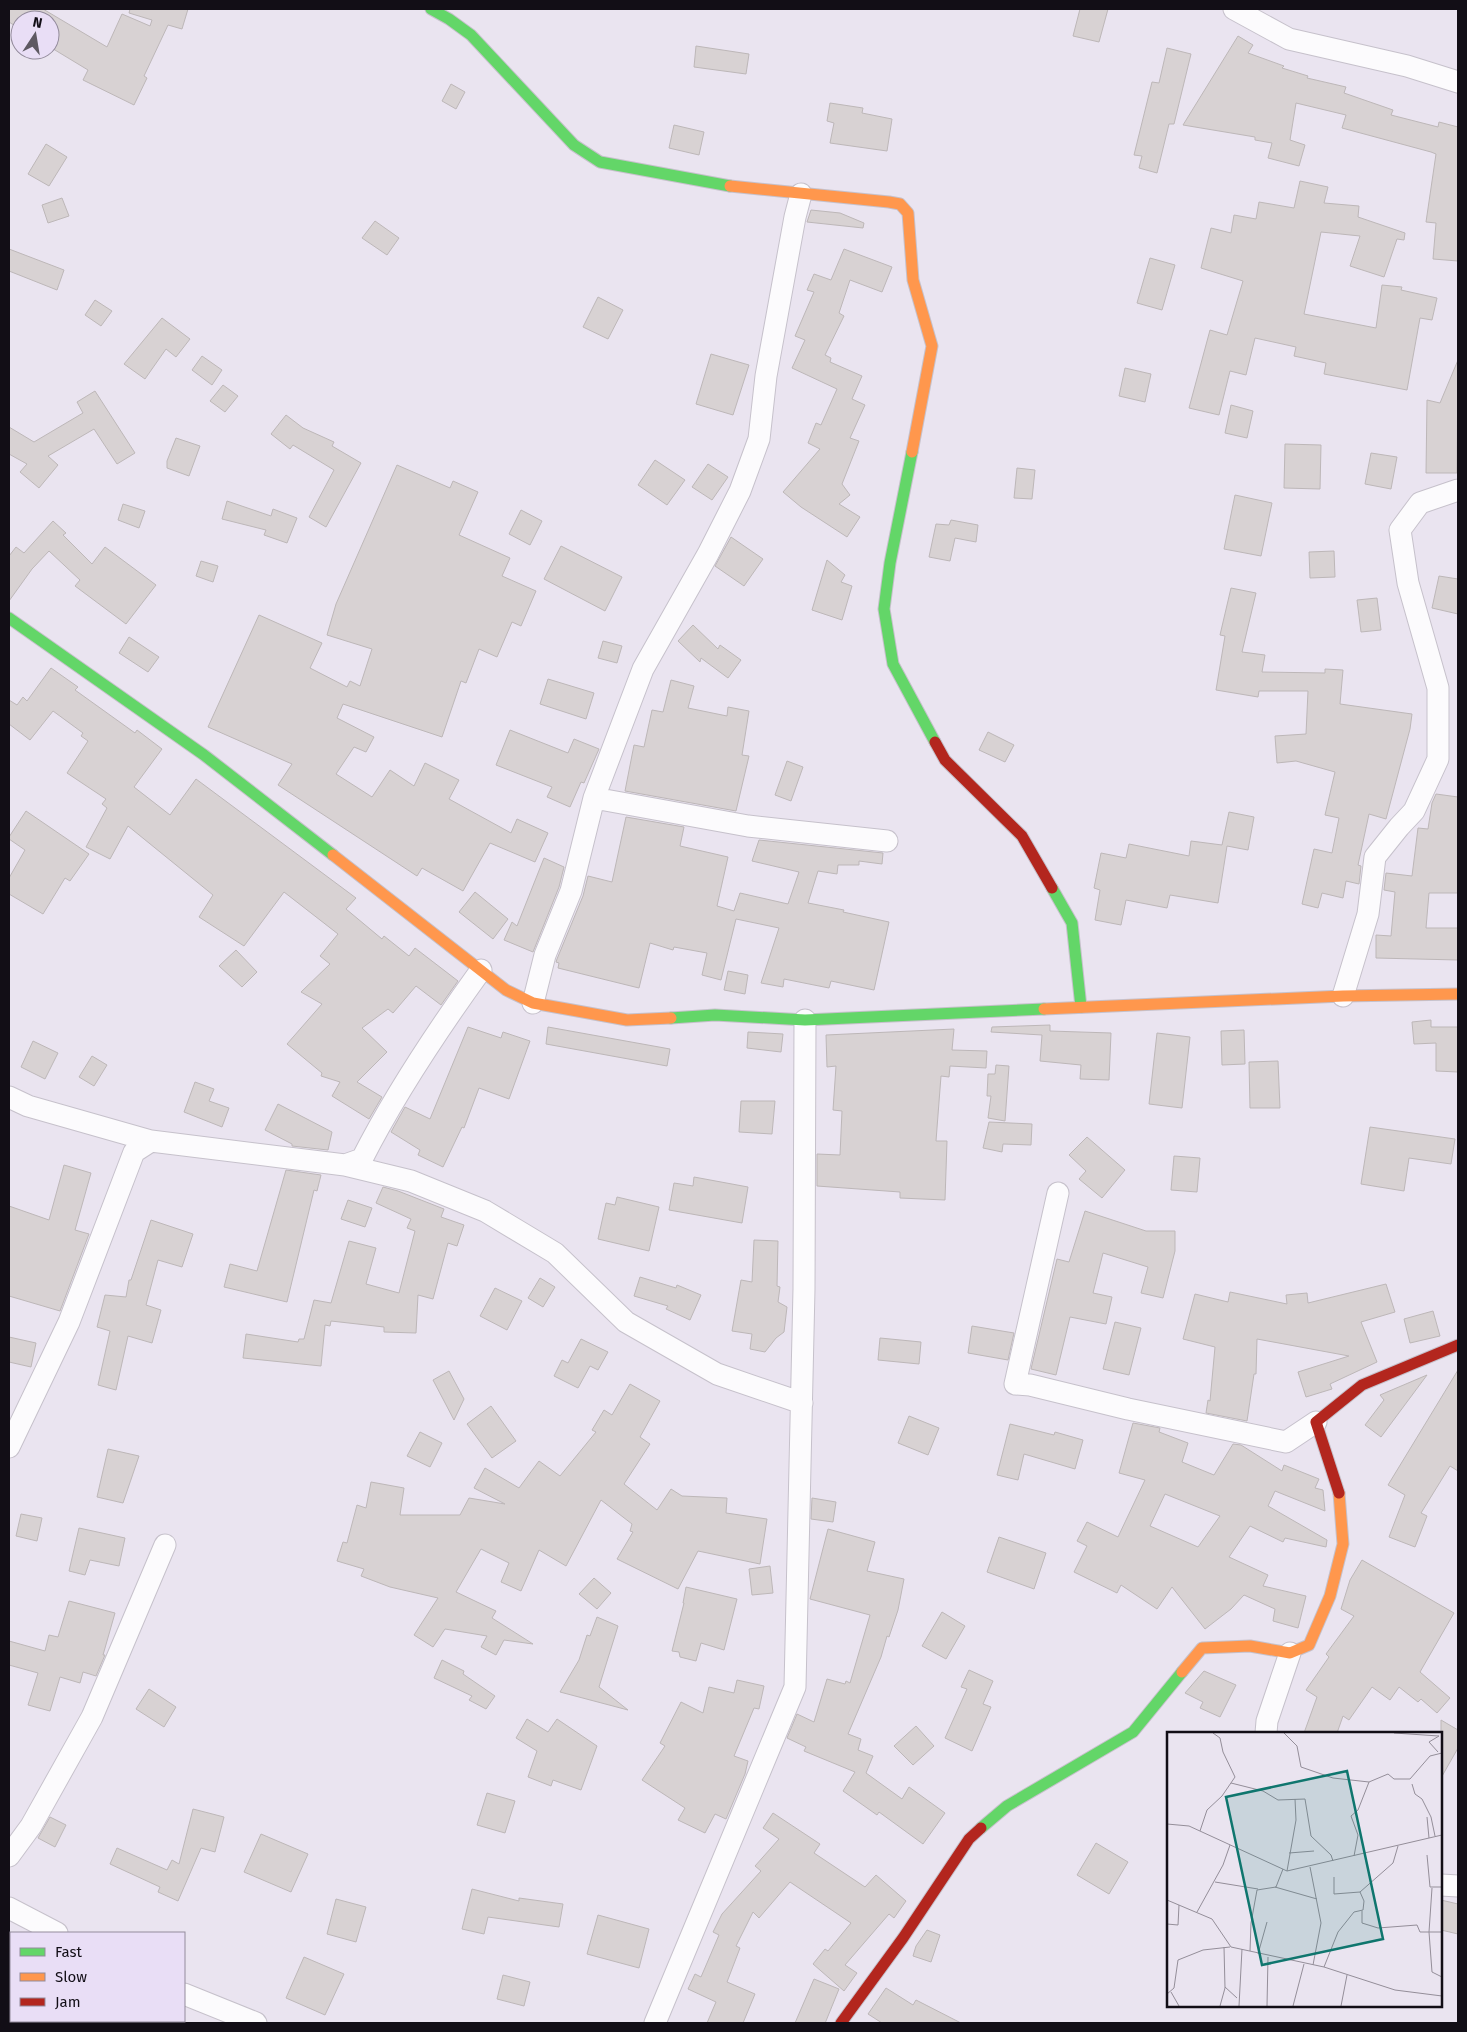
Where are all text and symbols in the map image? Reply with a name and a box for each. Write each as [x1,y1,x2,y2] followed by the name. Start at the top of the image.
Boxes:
[10,10,60,60] north arrow
[31,13,44,32] text: N
[1167,1732,1442,2007] inset map
[10,1932,185,2022] legend
[55,1943,82,1961] text: Fast
[55,1968,87,1986] text: Slow
[55,1993,81,2011] text: Jam

